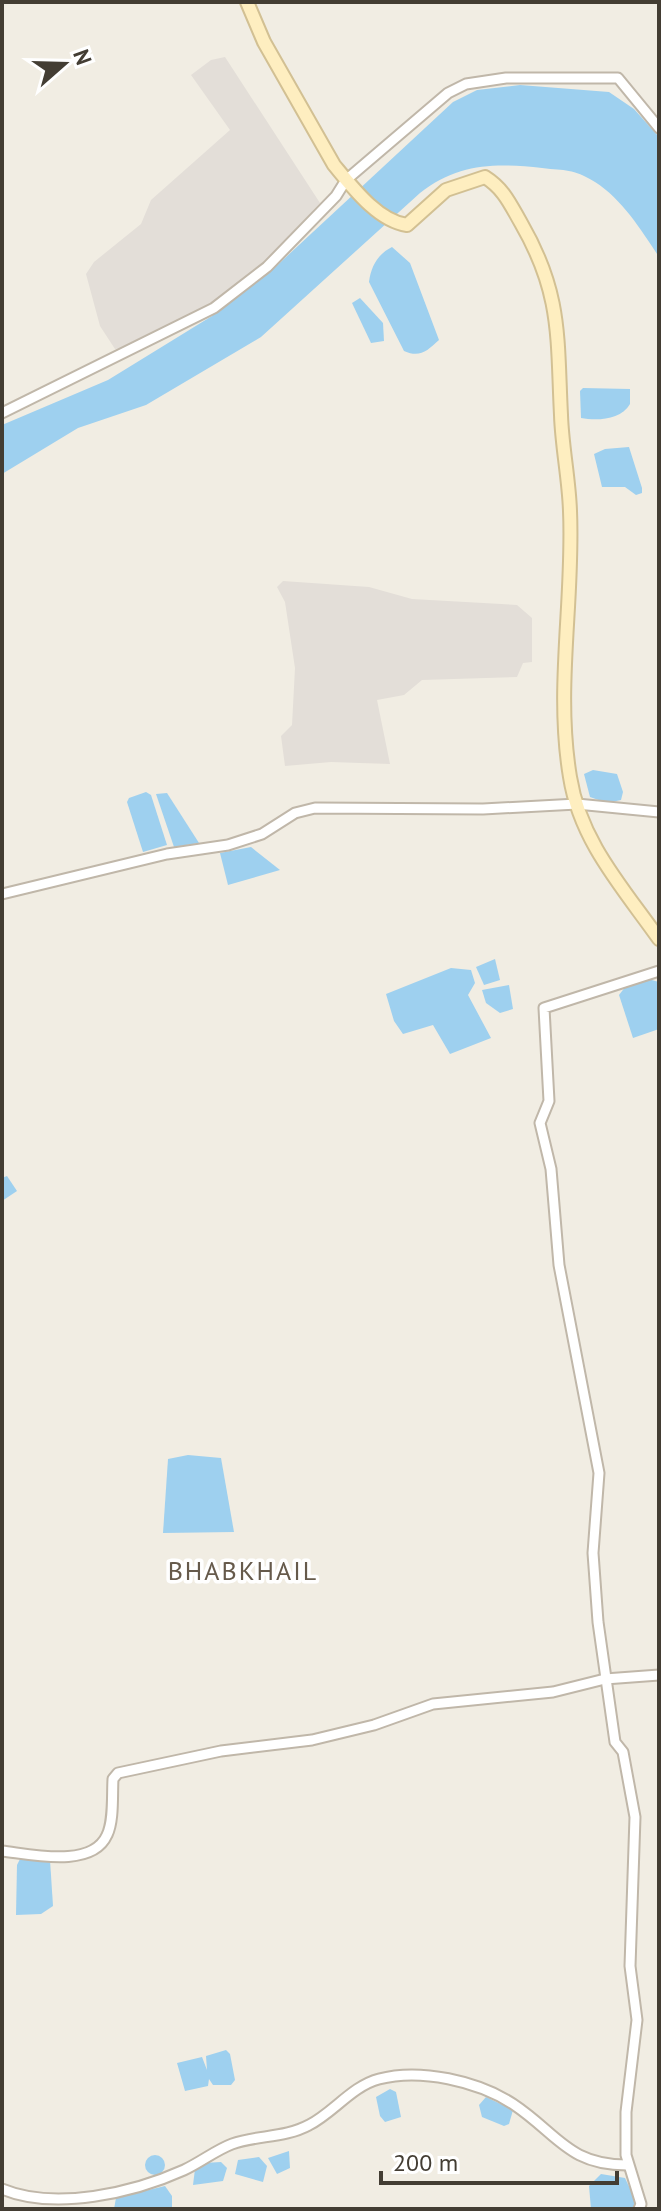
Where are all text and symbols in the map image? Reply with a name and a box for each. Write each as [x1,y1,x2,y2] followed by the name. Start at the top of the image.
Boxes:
[24,24,104,104] north arrow
[67,46,98,69] text: N
[168,1554,318,1587] district label: BHABKHAIL
[381,2135,617,2185] scale bar
[393,2147,458,2178] text: 200 m

